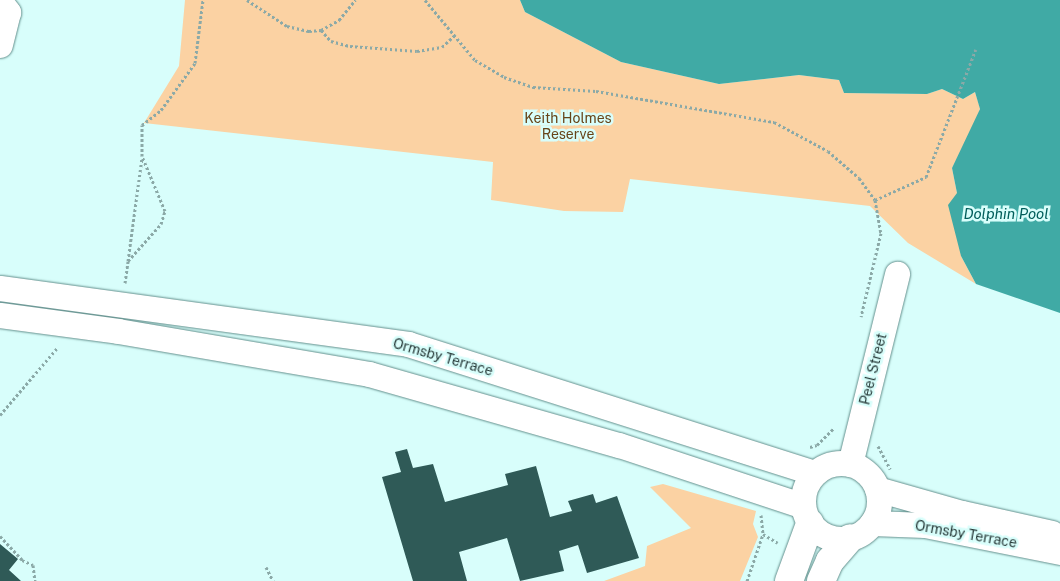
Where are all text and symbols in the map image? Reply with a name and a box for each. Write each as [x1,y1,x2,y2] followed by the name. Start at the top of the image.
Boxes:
[524,110,612,142] park label: Keith Holmes Reserve
[963,205,1049,223] water label: Dolphin Pool
[856,331,890,407] street label: Peel Street
[391,335,495,379] street label: Ormsby Terrace
[914,517,1018,551] street label: Ormsby Terrace

